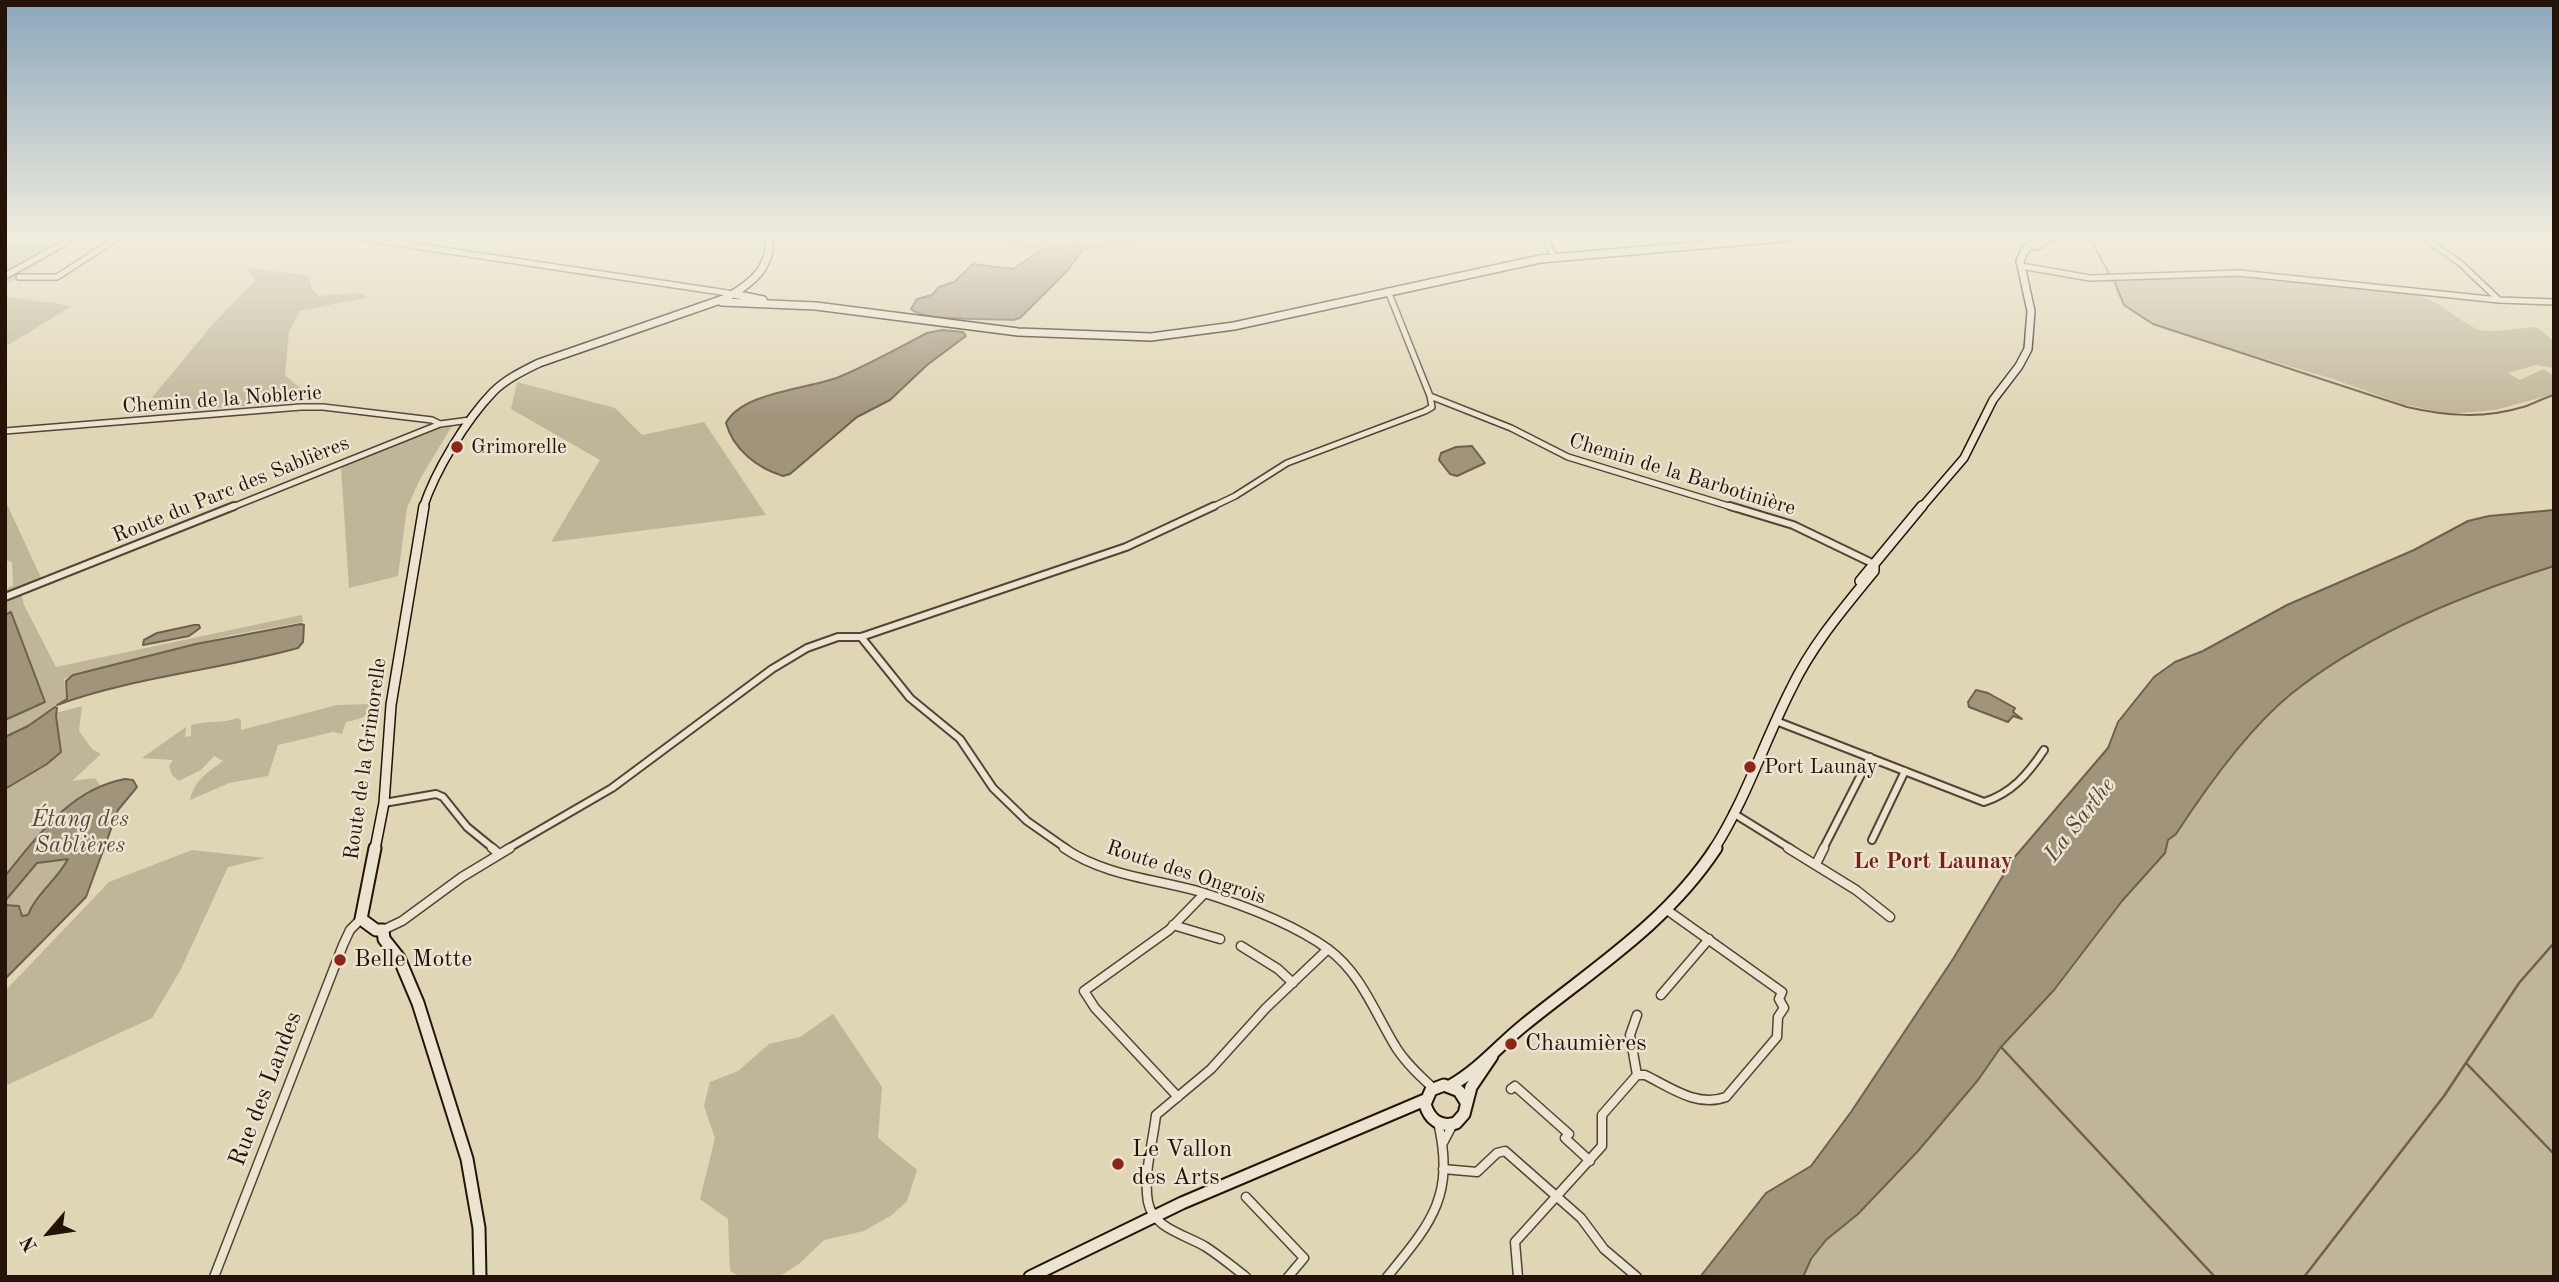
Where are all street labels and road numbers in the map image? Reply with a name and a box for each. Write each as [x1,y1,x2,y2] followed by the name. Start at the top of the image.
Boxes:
[121,380,323,420] street label: Chemin de la Noblerie
[1566,428,1798,522] street label: Chemin de la Barbotinière
[109,431,353,549] street label: Route du Parc des Sablières
[339,656,393,862] street label: Route de la Grimorelle
[1103,835,1269,911] street label: Route des Ongrois
[223,1008,309,1170] street label: Rue des Landes

